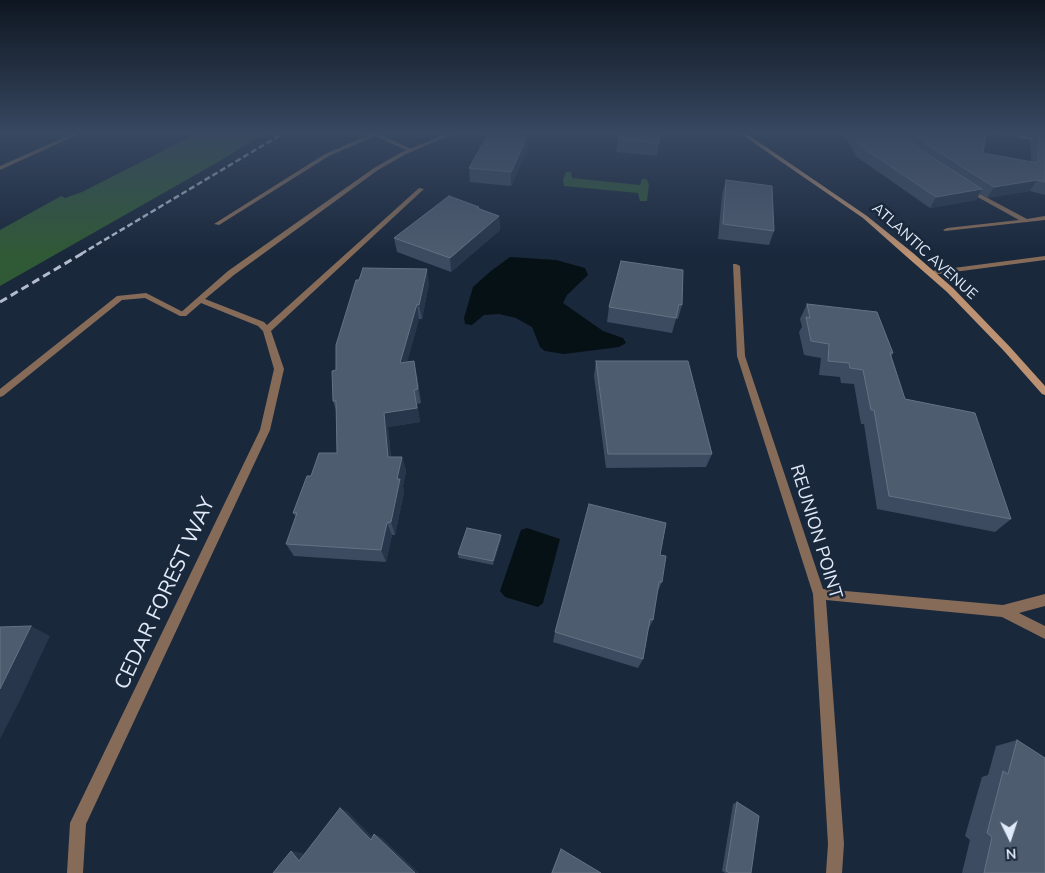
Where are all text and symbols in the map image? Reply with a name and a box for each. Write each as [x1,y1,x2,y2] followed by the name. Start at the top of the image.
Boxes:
[868,200,980,304] street label: ATLANTIC AVENUE
[784,462,846,602] street label: REUNION POINT
[110,494,222,694] street label: CEDAR FOREST WAY
[985,813,1035,863] north arrow
[1005,844,1017,863] text: N

